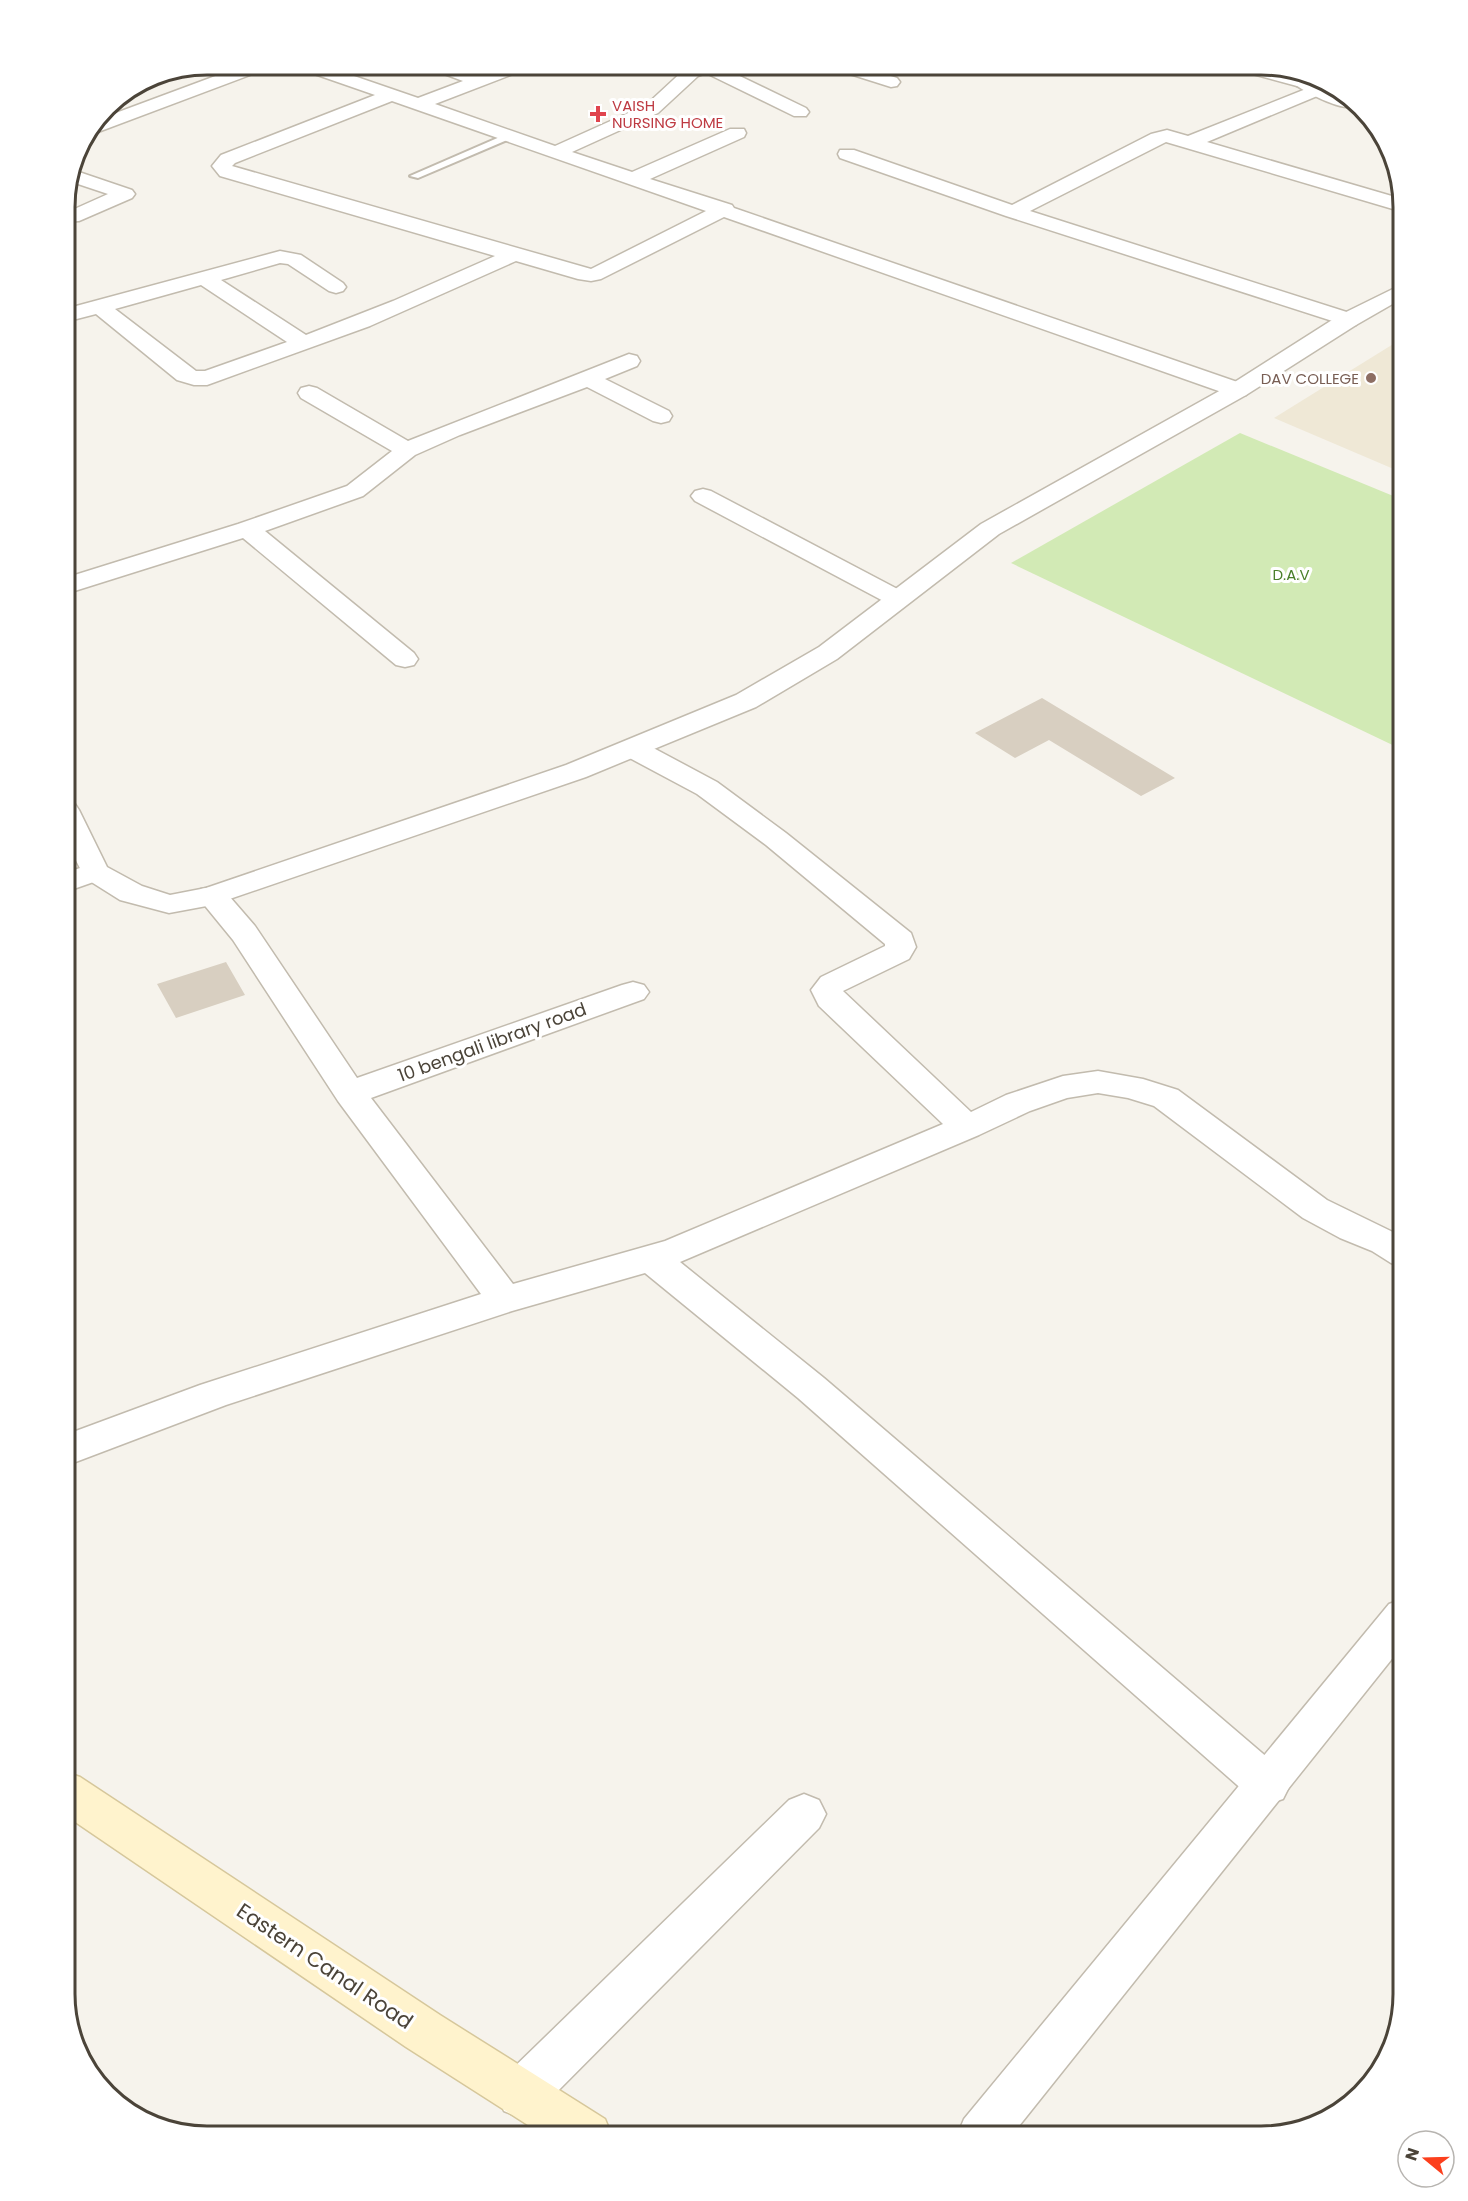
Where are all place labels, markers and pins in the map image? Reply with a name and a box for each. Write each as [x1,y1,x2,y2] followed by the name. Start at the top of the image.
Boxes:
[612,95,723,133] place label: VAISH NURSING HOME
[589,105,607,123] marker: VAISH NURSING HOME
[1261,368,1359,389] place label: DAV COLLEGE
[1364,371,1378,385] marker: DAV COLLEGE

